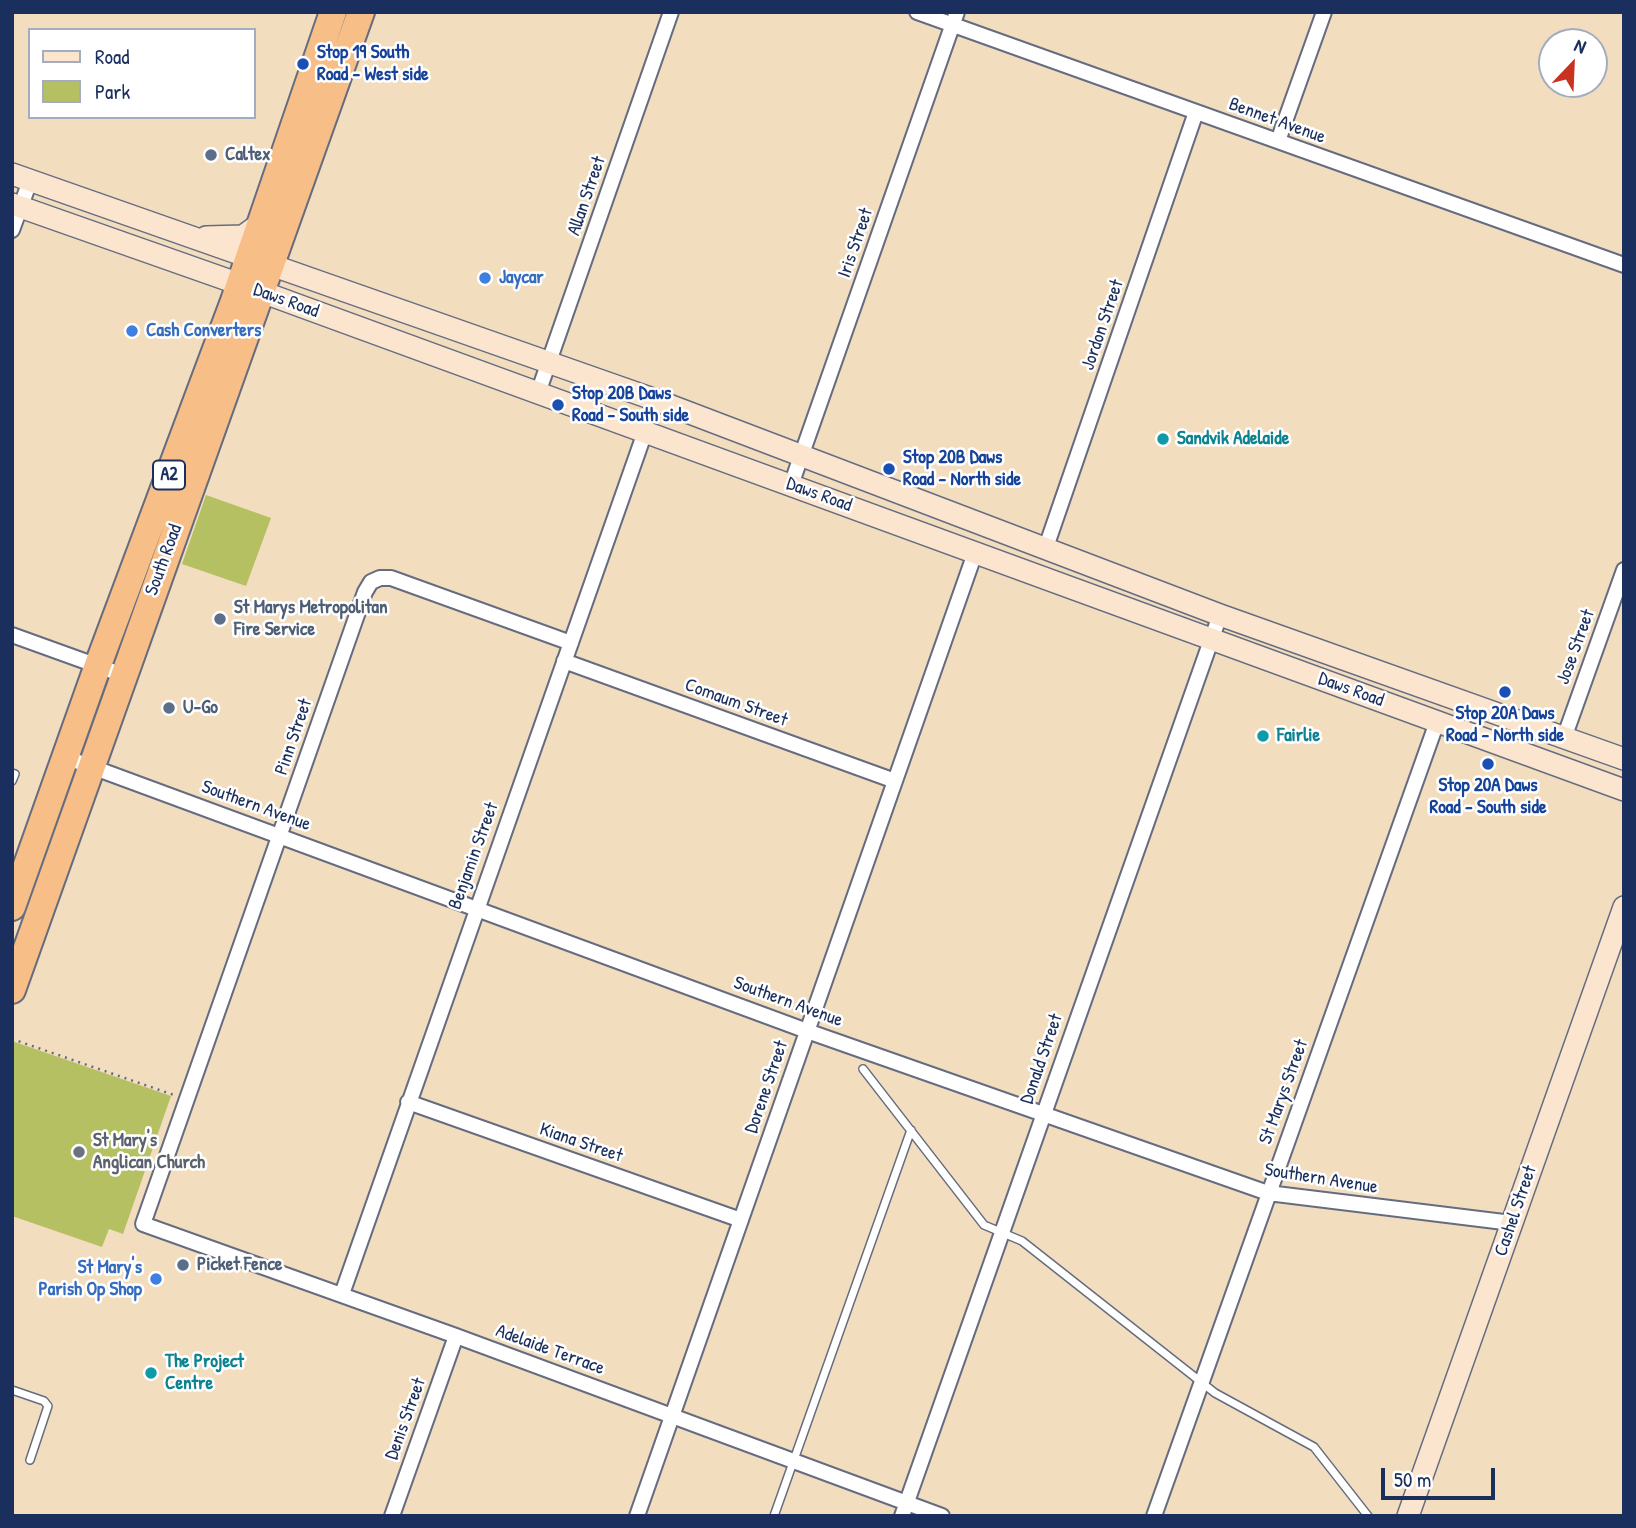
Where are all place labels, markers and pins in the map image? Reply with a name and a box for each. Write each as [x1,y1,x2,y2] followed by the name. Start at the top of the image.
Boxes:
[317,42,429,86] place label: Stop 19 South Road - West side
[295,56,311,72] marker: Stop 19 South Road - West side
[225,144,271,166] place label: Caltex
[203,147,219,163] marker: Caltex
[499,267,544,289] place label: Jaycar
[477,270,493,286] marker: Jaycar
[146,320,261,342] place label: Cash Converters
[124,323,140,339] marker: Cash Converters
[572,383,689,427] place label: Stop 20B Daws Road - South side
[550,397,566,413] marker: Stop 20B Daws Road - South side
[1177,428,1289,450] place label: Sandvik Adelaide
[1155,431,1171,447] marker: Sandvik Adelaide
[903,447,1021,491] place label: Stop 20B Daws Road - North side
[881,461,897,477] marker: Stop 20B Daws Road - North side
[234,597,387,641] place label: St Marys Metropolitan Fire Service
[212,611,228,627] marker: St Marys Metropolitan Fire Service
[1497,684,1513,700] marker: Stop 20A Daws Road - North side
[183,697,218,719] place label: U-Go
[161,700,177,716] marker: U-Go
[1446,703,1564,747] place label: Stop 20A Daws Road - North side
[1277,725,1320,747] place label: Fairlie
[1255,728,1271,744] marker: Fairlie
[1480,756,1496,772] marker: Stop 20A Daws Road - South side
[1430,775,1546,819] place label: Stop 20A Daws Road - South side
[93,1130,205,1174] place label: St Mary's Anglican Church
[71,1144,87,1160] marker: St Mary's Anglican Church
[197,1254,282,1276] place label: Picket Fence
[39,1257,142,1301] place label: St Mary's Parish Op Shop
[175,1257,191,1273] marker: Picket Fence
[148,1271,164,1287] marker: St Mary's Parish Op Shop
[165,1351,244,1395] place label: The Project Centre
[143,1365,159,1381] marker: The Project Centre

